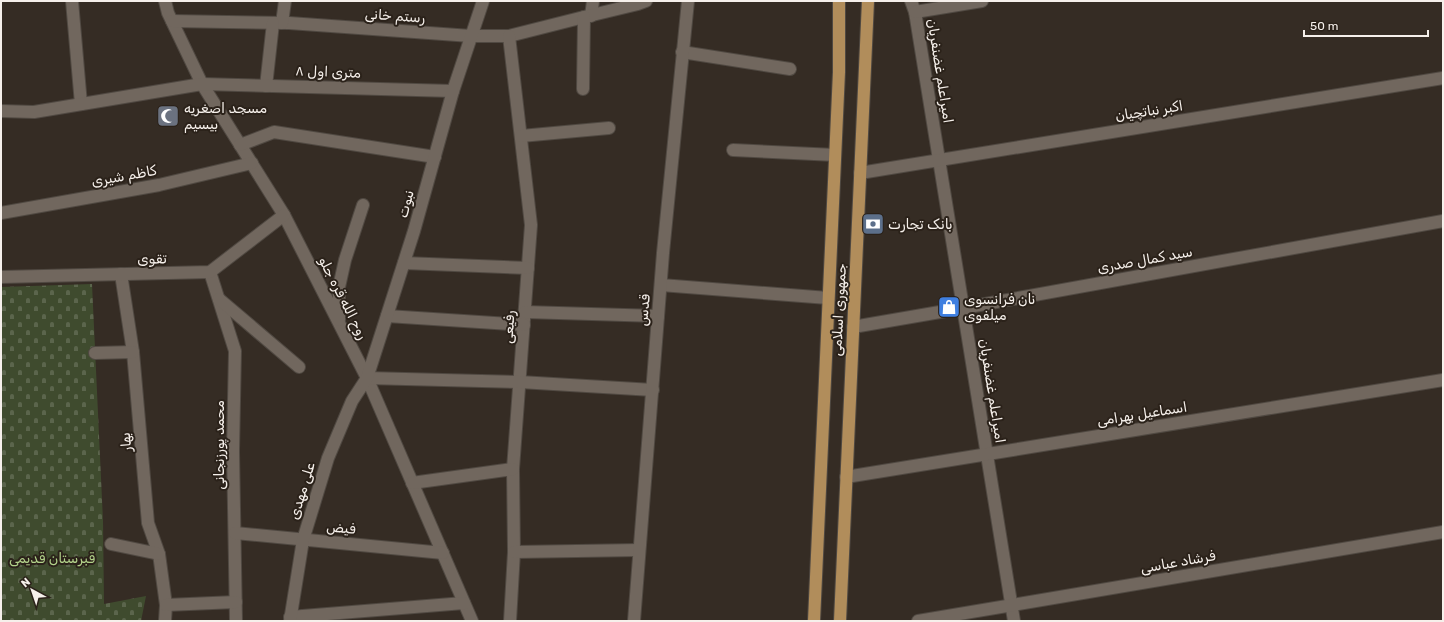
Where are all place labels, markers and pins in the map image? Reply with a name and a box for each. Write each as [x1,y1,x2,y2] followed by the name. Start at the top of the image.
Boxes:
[184,100,267,133] place label: مسجد اصغریه بیسیم
[155,103,181,129] mosque icon: مسجد اصغریه بیسیم
[860,211,886,237] bank icon: بانک تجارت
[888,216,953,233] place label: بانک تجارت
[964,291,1035,324] place label: نان فرانسوی میلفوی
[936,294,962,320] shop icon: نان فرانسوی میلفوی

